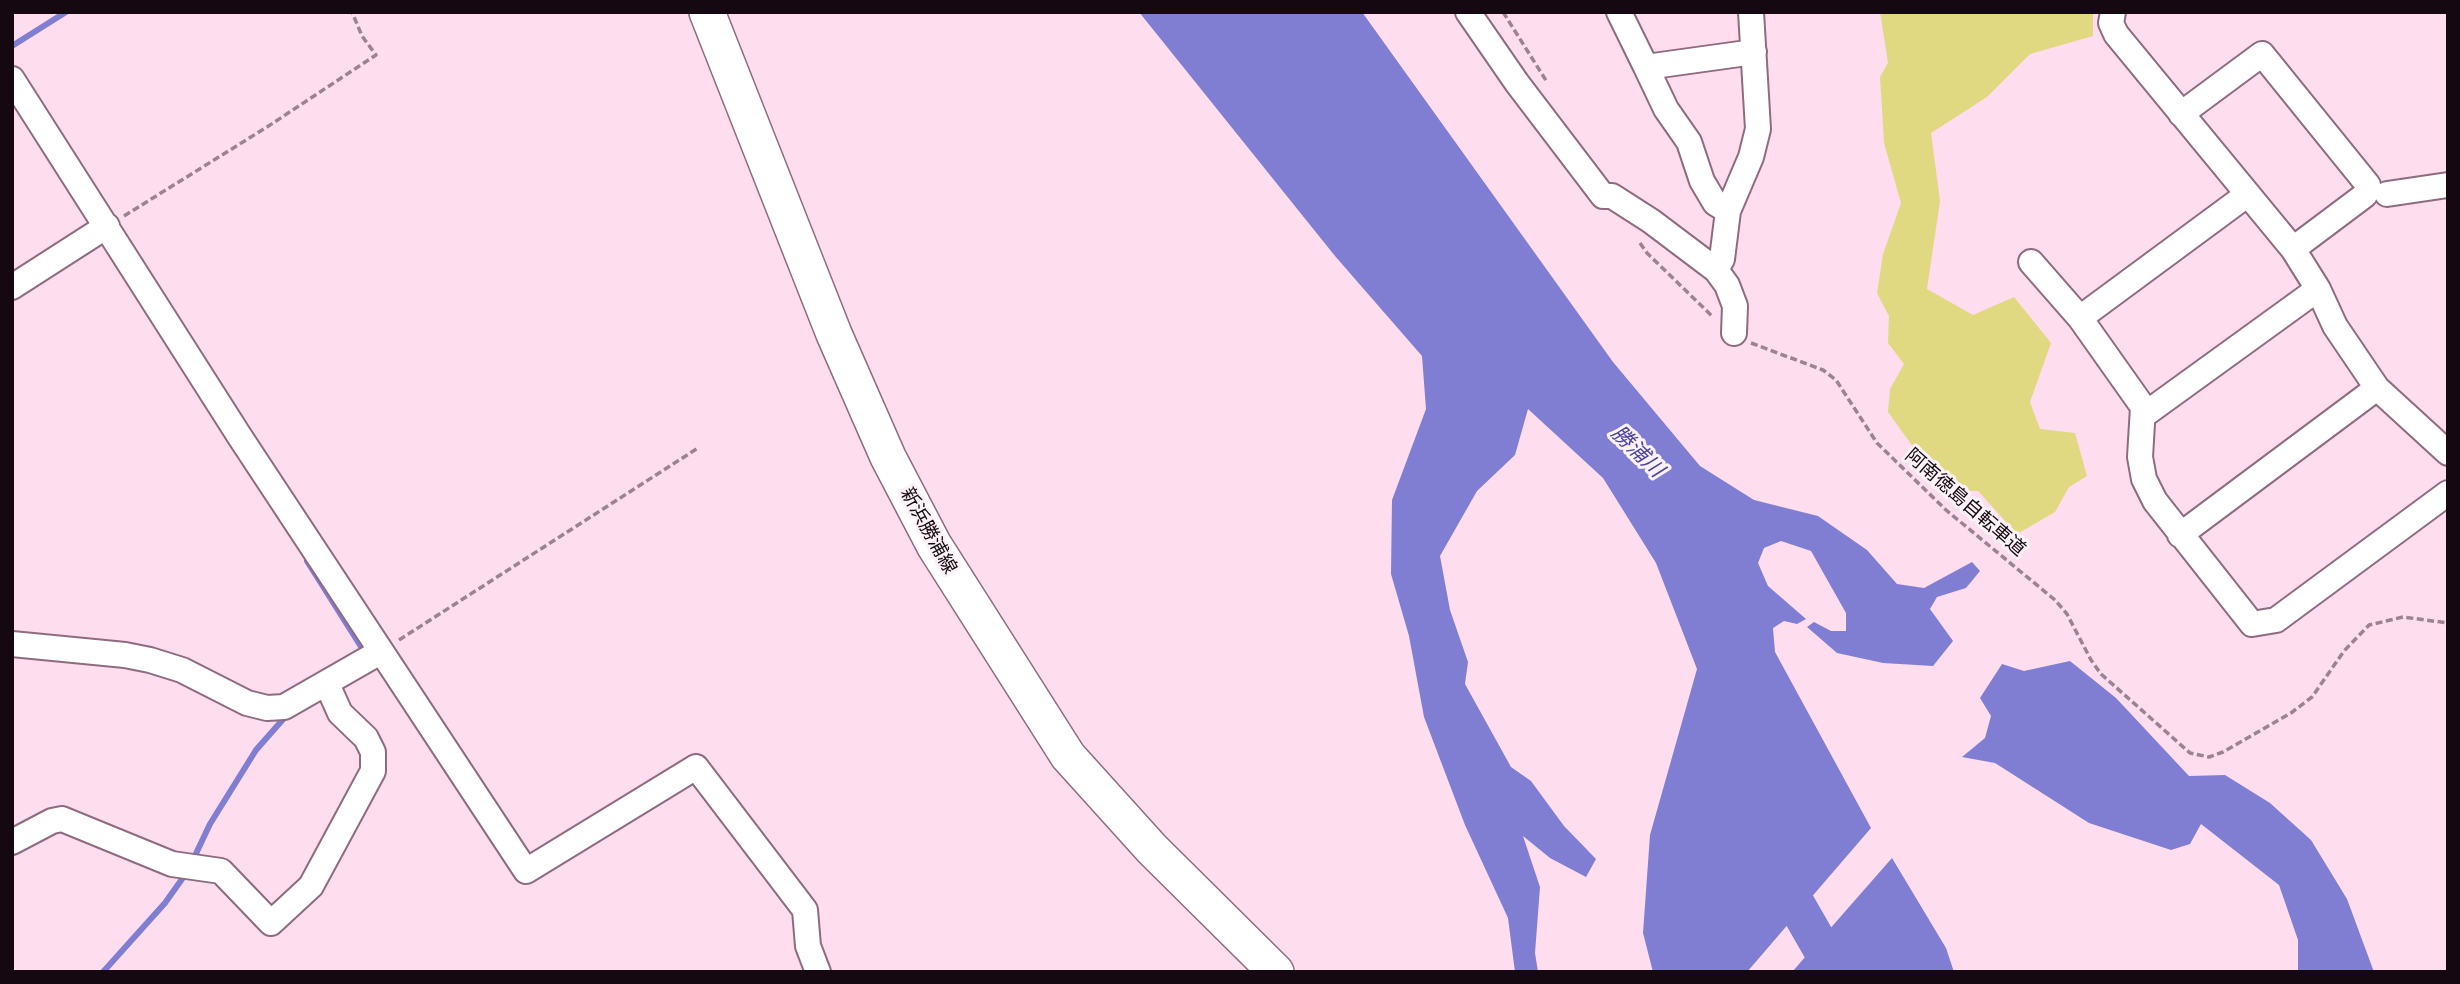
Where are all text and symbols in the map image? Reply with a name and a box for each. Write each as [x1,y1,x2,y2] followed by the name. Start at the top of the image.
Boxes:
[1606,421,1668,483] water label: 勝浦川
[1900,445,2030,561] street label: 阿南徳島自転車道
[895,484,961,578] street label: 新浜勝浦線

